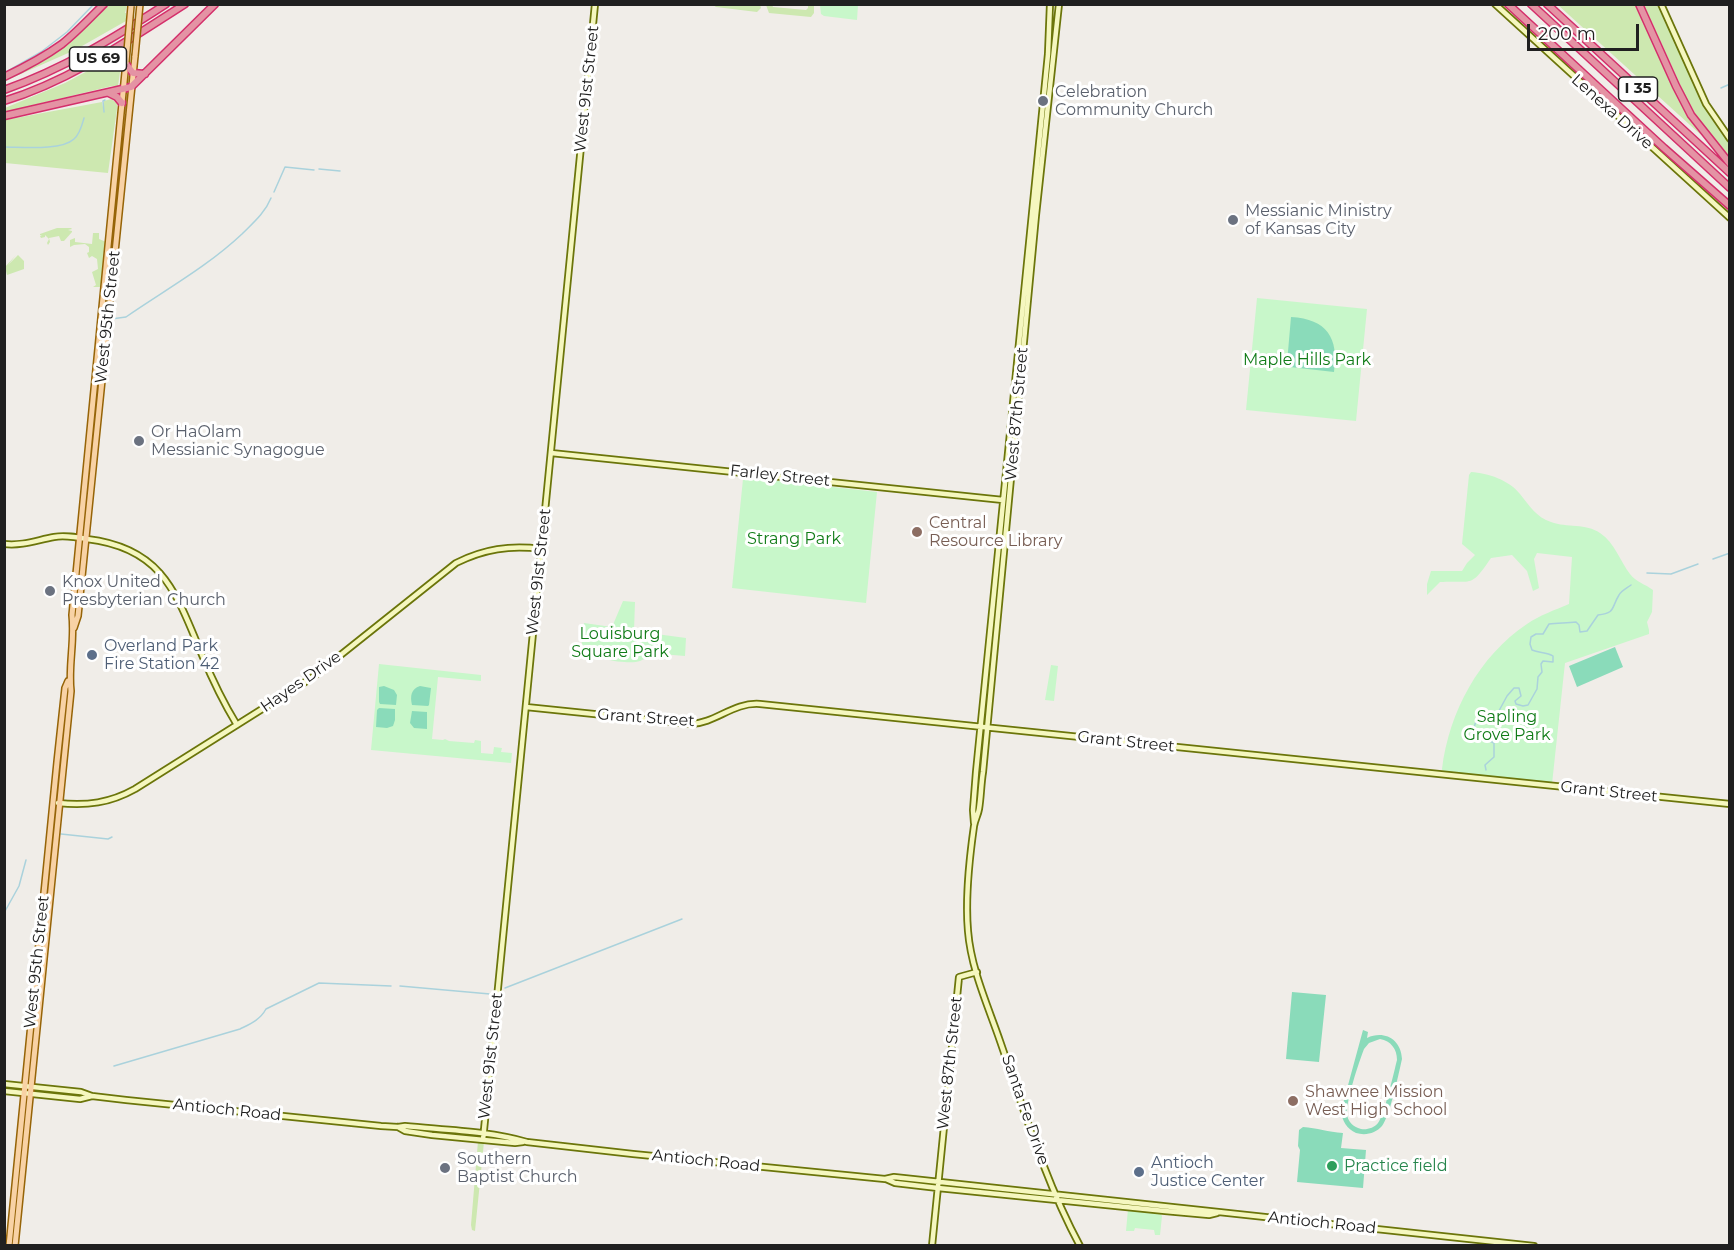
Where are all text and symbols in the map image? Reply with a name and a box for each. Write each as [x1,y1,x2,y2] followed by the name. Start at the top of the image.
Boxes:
[1530,12,1642,50] scale bar
[1538,23,1596,45] text: 200 m
[571,25,603,153] street label: West 91st Street
[70,47,126,71] road number: US 69
[1567,70,1657,154] street label: Lenexa Drive
[1618,77,1658,101] road number: I 35
[1055,82,1213,120] place label: Celebration Community Church
[1036,94,1050,108] marker: Celebration Community Church
[1245,201,1392,239] place label: Messianic Ministry of Kansas City
[1226,213,1240,227] marker: Messianic Ministry of Kansas City
[91,249,125,385] street label: West 95th Street
[1002,346,1032,482] street label: West 87th Street
[1243,350,1371,370] park label: Maple Hills Park
[151,422,325,460] place label: Or HaOlam Messianic Synagogue
[132,434,146,448] marker: Or HaOlam Messianic Synagogue
[729,461,831,491] street label: Farley Street
[523,508,555,636] street label: West 91st Street
[929,513,1063,551] place label: Central Resource Library
[910,525,924,539] marker: Central Resource Library
[747,529,841,549] park label: Strang Park
[62,572,226,610] place label: Knox United Presbyterian Church
[43,584,57,598] marker: Knox United Presbyterian Church
[571,624,669,662] park label: Louisburg Square Park
[104,636,219,674] place label: Overland Park Fire Station 42
[257,647,345,717] street label: Hayes Drive
[85,648,99,662] marker: Overland Park Fire Station 42
[597,705,695,731] street label: Grant Street
[1463,707,1551,745] park label: Sapling Grove Park
[1077,727,1175,757] street label: Grant Street
[1560,777,1658,807] street label: Grant Street
[20,894,54,1030] street label: West 95th Street
[475,992,507,1120] street label: West 91st Street
[933,995,967,1131] street label: West 87th Street
[997,1052,1053,1168] street label: Santa Fe Drive
[1305,1082,1447,1120] place label: Shawnee Mission West High School
[1286,1094,1300,1108] marker: Shawnee Mission West High School
[172,1095,282,1125] street label: Antioch Road
[651,1146,761,1176] street label: Antioch Road
[457,1149,577,1187] place label: Southern Baptist Church
[1151,1153,1265,1191] place label: Antioch Justice Center
[1344,1156,1448,1176] place label: Practice field
[1325,1159,1339,1173] marker: Practice field
[438,1161,452,1175] marker: Southern Baptist Church
[1132,1165,1146,1179] marker: Antioch Justice Center
[1267,1208,1377,1238] street label: Antioch Road

